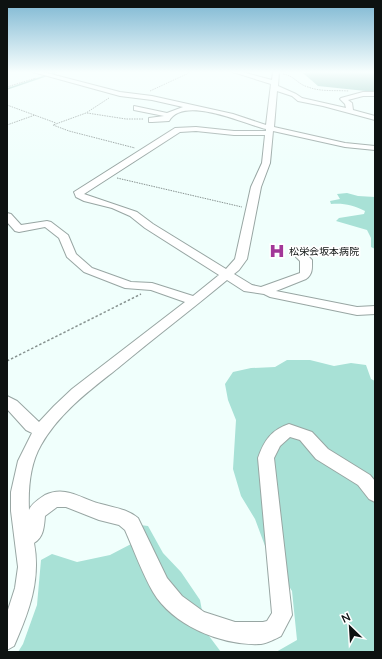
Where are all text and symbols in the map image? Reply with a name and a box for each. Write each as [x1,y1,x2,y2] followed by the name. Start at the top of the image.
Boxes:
[268,242,286,260] hospital icon: 松栄会坂本病院
[289,245,359,257] place label: 松栄会坂本病院
[330,607,370,647] north arrow
[339,610,352,625] text: N

